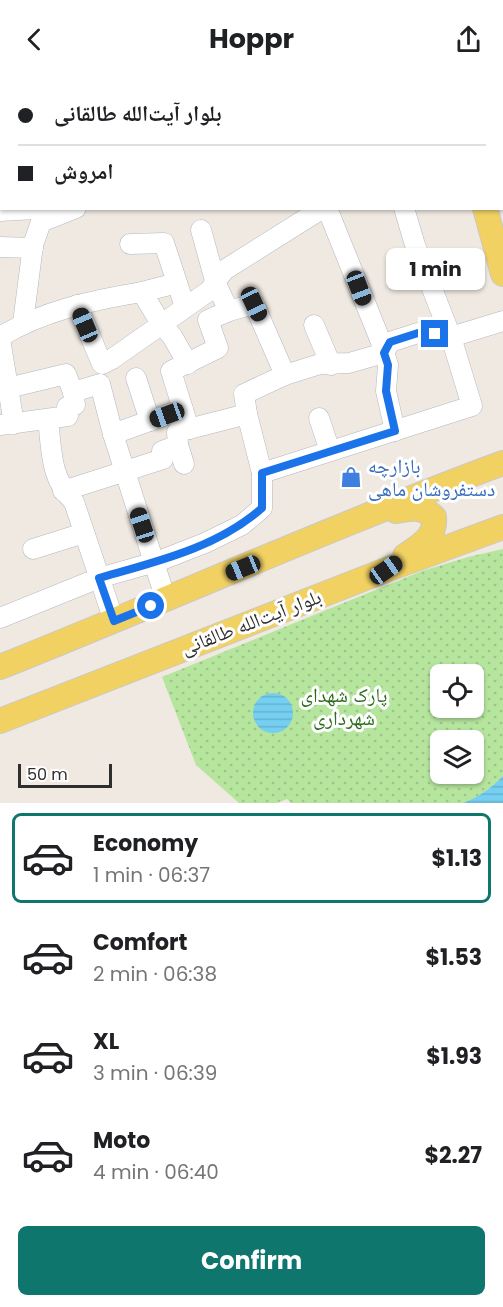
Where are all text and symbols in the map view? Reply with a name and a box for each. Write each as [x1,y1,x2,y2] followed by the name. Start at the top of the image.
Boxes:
[209,20,294,57] text: Hoppr
[18,23,51,56] icon: back
[452,23,485,56] icon: share
[54,98,221,129] text: بلوار آیت‌الله طالقانی
[54,156,114,187] text: امروش
[386,247,484,289] callout: 1 min
[409,255,462,283] text: 1 min
[344,268,374,308] car
[238,284,270,324] car
[70,305,100,345] car
[421,320,448,347] route end
[147,400,187,430] car
[368,452,495,503] place label: بازارچه دستفروشان ماهی
[339,465,363,489] shop icon: بازارچه دستفروشان ماهی
[128,505,156,545] car
[366,552,406,588] car
[223,553,263,583] car
[177,582,325,662] street label: بلوار آیت‌الله طالقانی
[137,592,164,619] route start
[430,664,484,784] map controls
[430,664,484,718] button: locate
[301,681,387,732] park label: پارک شهدای شهرداری
[430,730,484,784] button: layers
[18,761,112,788] scale bar
[27,763,68,786] text: 50 m
[93,828,198,859] text: Economy
[21,831,75,885] icon: car
[431,843,482,874] text: $1.13
[93,861,210,889] text: 1 min · 06:37
[93,927,187,958] text: Comfort
[21,930,75,984] icon: car
[425,942,482,973] text: $1.53
[93,960,217,988] text: 2 min · 06:38
[93,1026,119,1057] text: XL
[21,1029,75,1083] icon: car
[426,1041,482,1072] text: $1.93
[93,1059,217,1087] text: 3 min · 06:39
[93,1125,150,1156] text: Moto
[21,1128,75,1182] icon: car
[424,1140,482,1171] text: $2.27
[93,1158,219,1186] text: 4 min · 06:40
[18,1226,485,1295] button: Confirm

